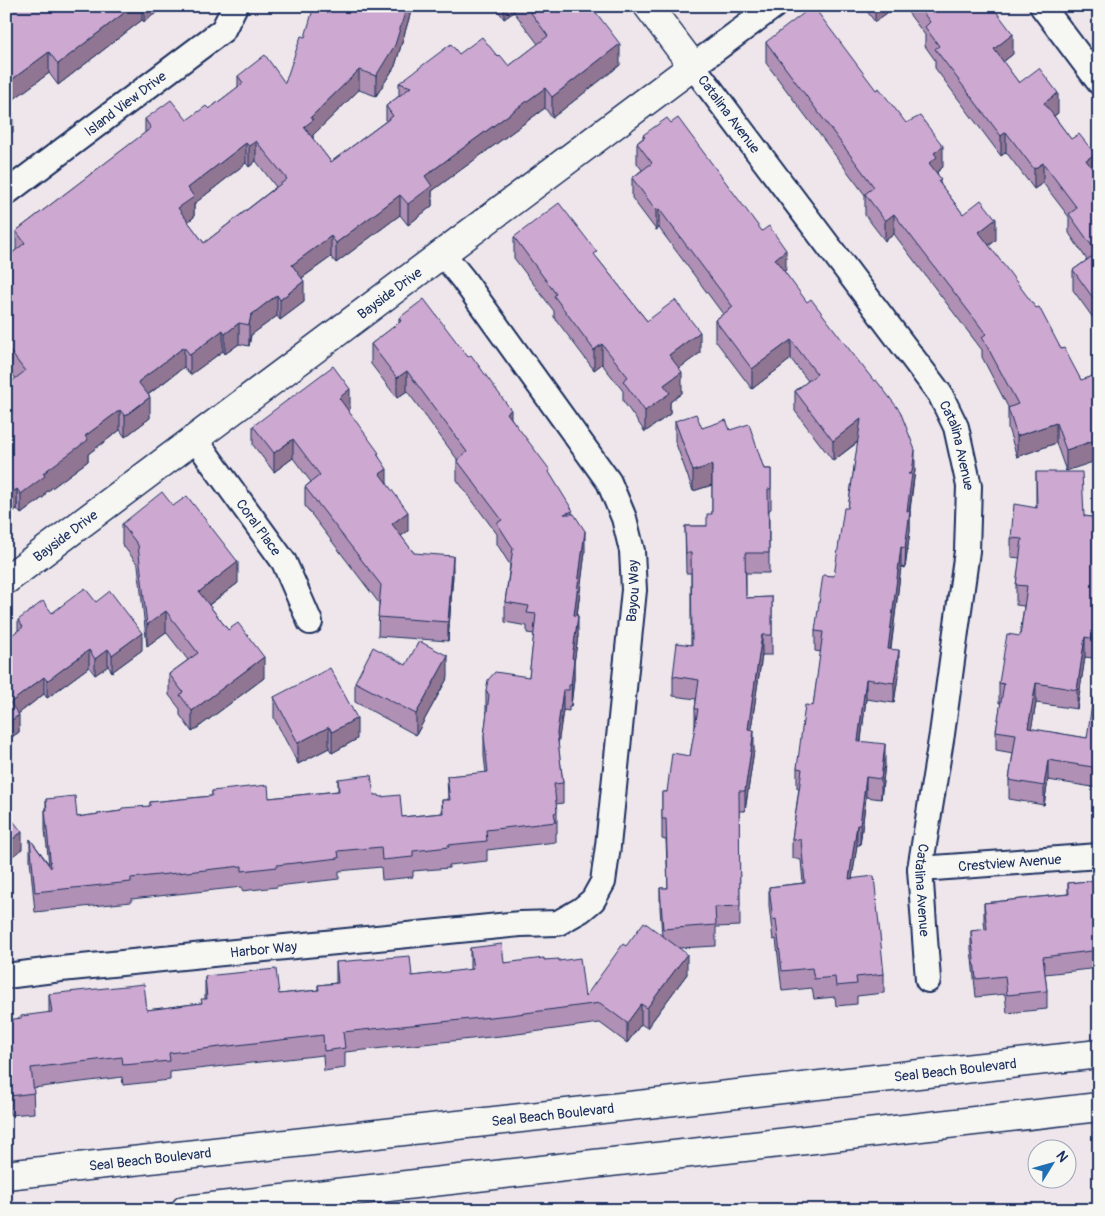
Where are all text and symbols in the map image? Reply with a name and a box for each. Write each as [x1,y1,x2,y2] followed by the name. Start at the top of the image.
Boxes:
[81,67,169,140] street label: Island View Drive
[694,72,764,156] street label: Catalina Avenue
[354,263,425,323] street label: Bayside Drive
[936,397,978,490] street label: Catalina Avenue
[233,496,285,559] street label: Coral Place
[30,506,101,565] street label: Bayside Drive
[622,559,643,623] street label: Bayou Way
[911,842,933,937] street label: Catalina Avenue
[958,850,1062,875] street label: Crestview Avenue
[229,937,298,961] street label: Harbor Way
[893,1055,1018,1085] street label: Seal Beach Boulevard
[490,1099,615,1130] street label: Seal Beach Boulevard
[1028,1138,1078,1188] north arrow
[88,1144,212,1174] street label: Seal Beach Boulevard
[1052,1148,1072,1165] text: N

